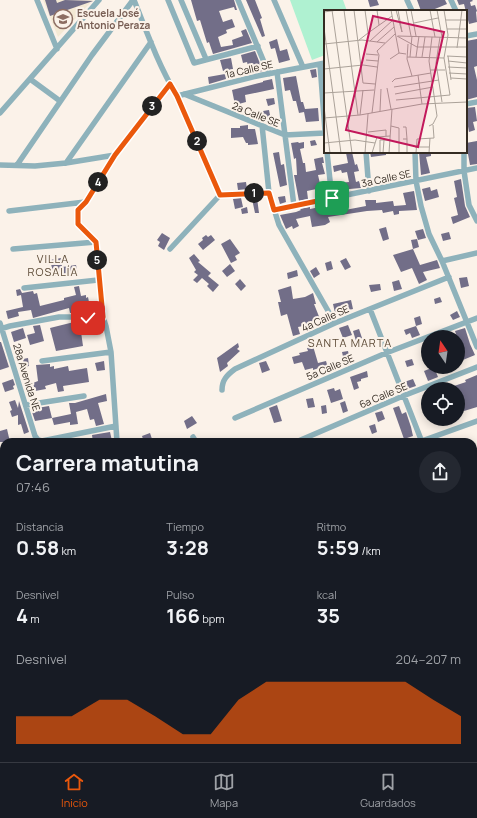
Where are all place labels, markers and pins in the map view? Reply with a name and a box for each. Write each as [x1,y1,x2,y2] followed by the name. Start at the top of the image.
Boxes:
[77,6,150,32] place label: Escuela José Antonio Peraza
[52,8,74,30] school or university icon: Escuela José Antonio Peraza
[142,96,162,116] pin: 3
[187,131,207,151] pin: 2
[88,172,108,192] pin: 4
[315,181,349,215] pin
[244,183,264,203] pin: 1
[87,250,107,270] pin: 5
[71,301,105,335] pin

